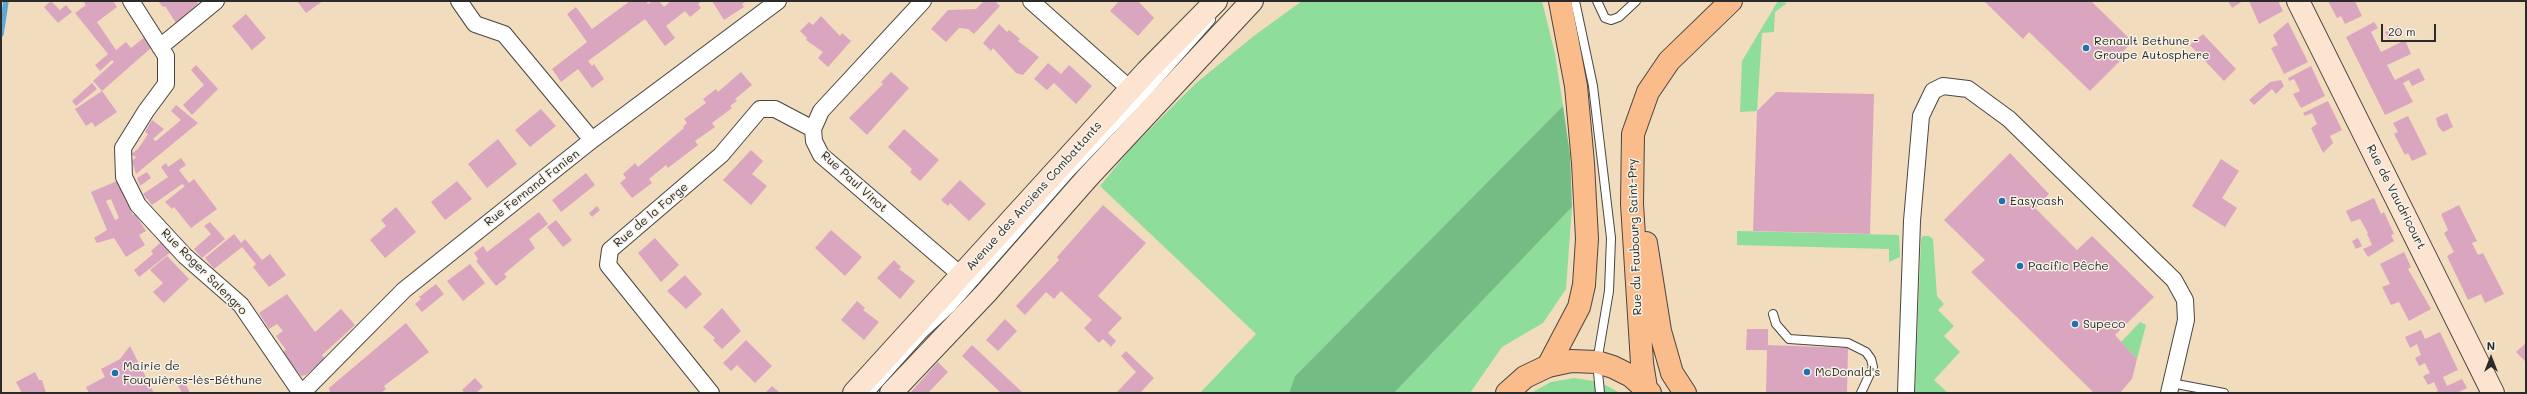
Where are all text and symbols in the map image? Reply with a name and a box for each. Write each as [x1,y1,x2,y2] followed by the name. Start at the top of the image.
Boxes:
[2383,16,2438,42] scale bar
[2388,23,2416,39] text: 20 m
[2094,34,2209,62] place label: Renault Bethune - Groupe Autosphere
[2081,43,2091,53] marker: Renault Bethune - Groupe Autosphere
[963,118,1105,274] street label: Avenue des Anciens Combattants
[2363,142,2429,252] street label: Rue de Vaudricourt
[482,146,582,230] street label: Rue Fernand Fanien
[818,148,890,216] street label: Rue Paul Vinot
[1625,158,1645,316] street label: Rue du Faubourg Saint-Pry
[611,180,691,250] street label: Rue de la Forge
[2010,194,2064,208] place label: Easycash
[1997,196,2007,206] marker: Easycash
[158,226,250,318] street label: Rue Roger Salengro
[2028,259,2109,273] place label: Pacific Pêche
[2015,261,2025,271] marker: Pacific Pêche
[2083,317,2125,331] place label: Supeco
[2070,319,2080,329] marker: Supeco
[2471,338,2511,378] north arrow
[2487,338,2495,353] text: N
[123,359,262,387] place label: Mairie de Fouquières-lès-Béthune
[1815,365,1880,379] place label: McDonald's
[1802,367,1812,377] marker: McDonald's
[110,368,120,378] marker: Mairie de Fouquières-lès-Béthune

